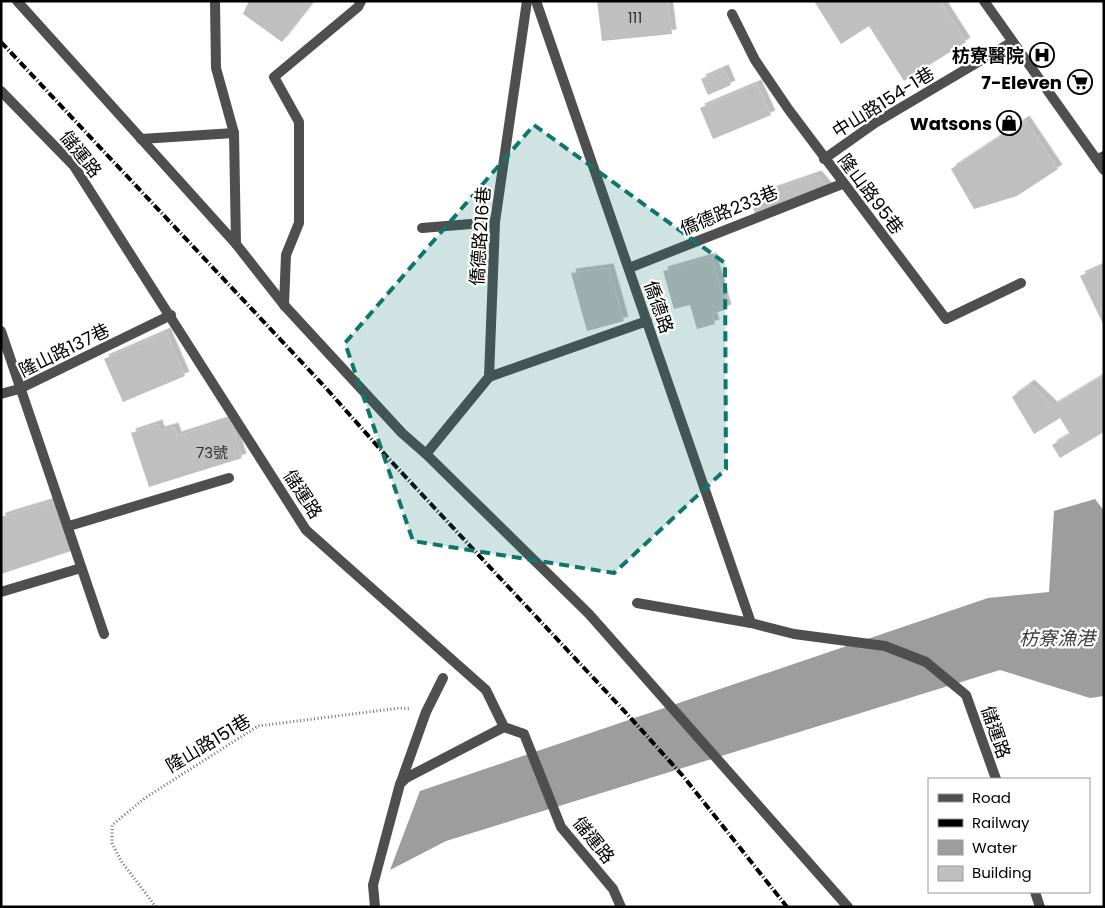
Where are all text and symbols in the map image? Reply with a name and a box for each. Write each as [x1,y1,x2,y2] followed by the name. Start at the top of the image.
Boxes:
[628,7,642,28] house number: 111
[1029,42,1055,68] hospital icon: 枋寮醫院
[952,43,1024,68] place label: 枋寮醫院
[827,61,939,143] street label: 中山路154-1巷
[1067,69,1093,95] supermarket icon: 7-Eleven
[981,70,1062,95] place label: 7-Eleven
[996,110,1022,136] shop icon: Watsons
[910,111,992,136] place label: Watsons
[54,125,108,183] street label: 儲運路
[833,149,909,239] street label: 隆山路95巷
[676,179,782,241] street label: 僑德路233巷
[464,185,496,287] street label: 僑德路216巷
[638,277,680,337] street label: 僑德路
[14,317,114,383] street label: 隆山路137巷
[196,442,228,463] house number: 73號
[278,465,328,523] street label: 儲運路
[1019,625,1098,652] water label: 枋寮漁港
[975,702,1017,762] street label: 儲運路
[161,708,255,778] street label: 隆山路151巷
[928,778,1090,893] legend
[972,787,1011,808] text: Road
[567,811,621,869] street label: 儲運路
[972,812,1030,833] text: Railway
[972,837,1018,858] text: Water
[972,862,1032,883] text: Building

